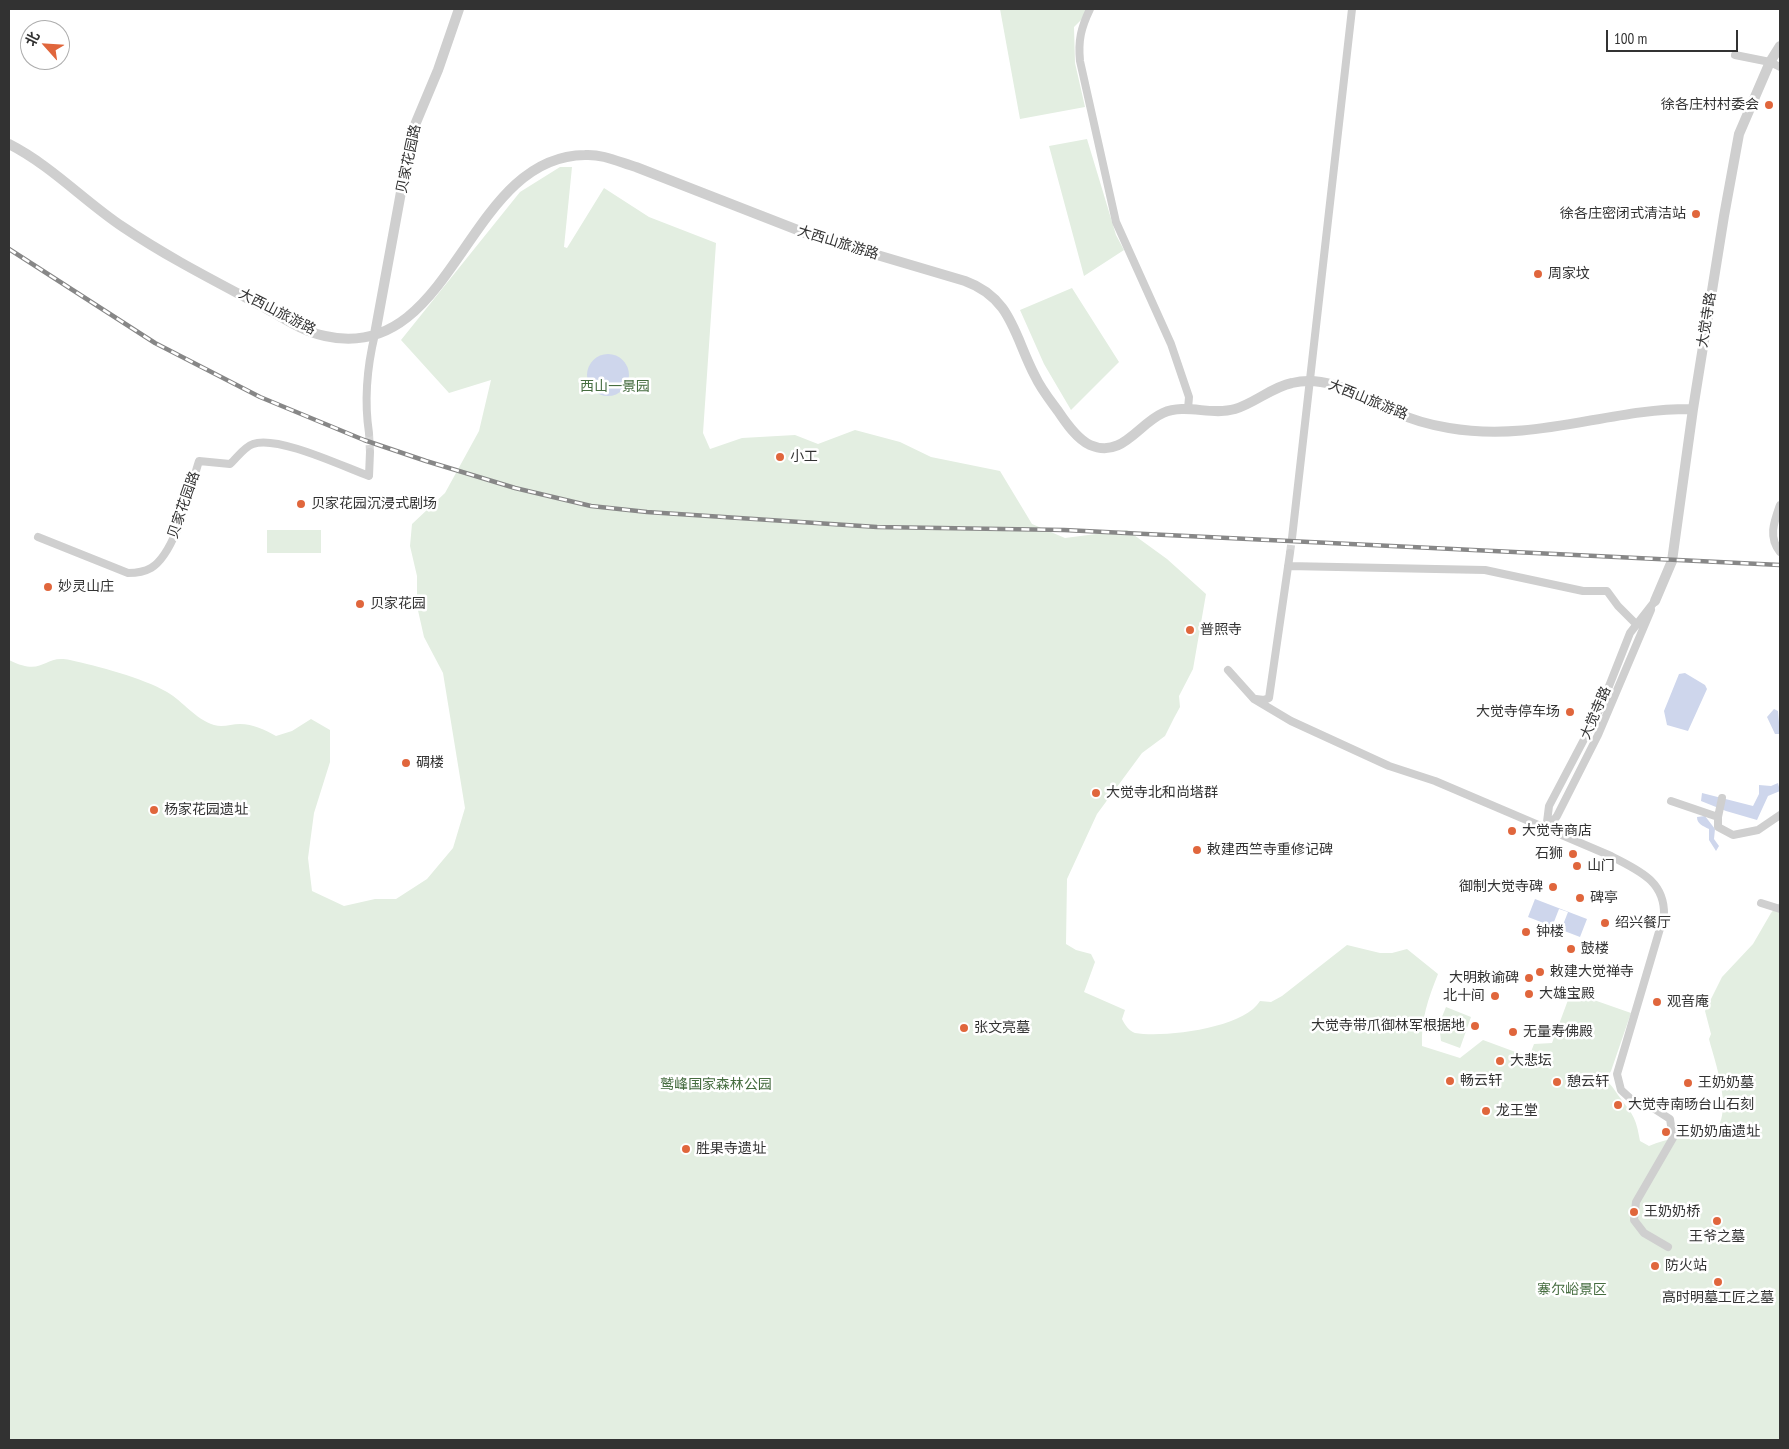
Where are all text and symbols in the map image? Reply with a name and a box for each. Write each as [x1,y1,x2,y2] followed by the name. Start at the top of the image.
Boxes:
[20,20,70,70] north arrow
[1609,20,1742,52] scale bar
[21,29,44,49] text: 北
[1614,29,1647,48] text: 100 m
[1661,97,1759,113] place label: 徐各庄村村委会
[1763,99,1775,111] marker: 徐各庄村村委会
[394,123,424,195] street label: 贝家花园路
[1560,206,1686,222] place label: 徐各庄密闭式清洁站
[1690,208,1702,220] marker: 徐各庄密闭式清洁站
[795,223,881,263] street label: 大西山旅游路
[1548,266,1590,282] place label: 周家坟
[1532,268,1544,280] marker: 周家坟
[236,285,318,339] street label: 大西山旅游路
[1694,291,1720,349] street label: 大觉寺路
[1326,376,1410,424] street label: 大西山旅游路
[580,379,650,395] park label: 西山一景园
[790,449,818,465] place label: 小工
[774,451,786,463] marker: 小工
[165,469,203,541] street label: 贝家花园路
[311,496,437,512] place label: 贝家花园沉浸式剧场
[295,498,307,510] marker: 贝家花园沉浸式剧场
[58,579,114,595] place label: 妙灵山庄
[42,581,54,593] marker: 妙灵山庄
[370,596,426,612] place label: 贝家花园
[354,598,366,610] marker: 贝家花园
[1200,622,1242,638] place label: 普照寺
[1184,624,1196,636] marker: 普照寺
[1577,684,1615,742] street label: 大觉寺路
[1476,704,1560,720] place label: 大觉寺停车场
[1564,706,1576,718] marker: 大觉寺停车场
[416,755,444,771] place label: 碉楼
[400,757,412,769] marker: 碉楼
[1106,785,1218,801] place label: 大觉寺北和尚塔群
[1090,787,1102,799] marker: 大觉寺北和尚塔群
[164,802,248,818] place label: 杨家花园遗址
[148,804,160,816] marker: 杨家花园遗址
[1522,823,1592,839] place label: 大觉寺商店
[1506,825,1518,837] marker: 大觉寺商店
[1207,842,1333,858] place label: 敕建西竺寺重修记碑
[1191,844,1203,856] marker: 敕建西竺寺重修记碑
[1535,846,1563,862] place label: 石狮
[1567,848,1579,860] marker: 石狮
[1587,858,1615,874] place label: 山门
[1571,860,1583,872] marker: 山门
[1459,879,1543,895] place label: 御制大觉寺碑
[1547,881,1559,893] marker: 御制大觉寺碑
[1590,890,1618,906] place label: 碑亭
[1574,892,1586,904] marker: 碑亭
[1615,915,1671,931] place label: 绍兴餐厅
[1599,917,1611,929] marker: 绍兴餐厅
[1536,924,1564,940] place label: 钟楼
[1520,926,1532,938] marker: 钟楼
[1581,941,1609,957] place label: 鼓楼
[1565,943,1577,955] marker: 鼓楼
[1550,964,1634,980] place label: 敕建大觉禅寺
[1534,966,1546,978] marker: 敕建大觉禅寺
[1449,970,1519,986] place label: 大明敕谕碑
[1523,972,1535,984] marker: 大明敕谕碑
[1539,986,1595,1002] place label: 大雄宝殿
[1443,988,1485,1004] place label: 北十间
[1523,988,1535,1000] marker: 大雄宝殿
[1489,990,1501,1002] marker: 北十间
[1667,994,1709,1010] place label: 观音庵
[1651,996,1663,1008] marker: 观音庵
[1311,1018,1465,1034] place label: 大觉寺带爪御林军根据地
[974,1020,1030,1036] place label: 张文亮墓
[1469,1020,1481,1032] marker: 大觉寺带爪御林军根据地
[958,1022,970,1034] marker: 张文亮墓
[1523,1024,1593,1040] place label: 无量寿佛殿
[1507,1026,1519,1038] marker: 无量寿佛殿
[1510,1053,1552,1069] place label: 大悲坛
[1494,1055,1506,1067] marker: 大悲坛
[1460,1073,1502,1089] place label: 畅云轩
[1567,1074,1609,1090] place label: 憩云轩
[1444,1075,1456,1087] marker: 畅云轩
[1698,1075,1754,1091] place label: 王奶奶墓
[1551,1076,1563,1088] marker: 憩云轩
[660,1077,772,1093] park label: 鹫峰国家森林公园
[1682,1077,1694,1089] marker: 王奶奶墓
[1628,1097,1754,1113] place label: 大觉寺南旸台山石刻
[1612,1099,1624,1111] marker: 大觉寺南旸台山石刻
[1496,1103,1538,1119] place label: 龙王堂
[1480,1105,1492,1117] marker: 龙王堂
[1676,1124,1760,1140] place label: 王奶奶庙遗址
[1660,1126,1672,1138] marker: 王奶奶庙遗址
[696,1141,766,1157] place label: 胜果寺遗址
[680,1143,692,1155] marker: 胜果寺遗址
[1644,1204,1700,1220] place label: 王奶奶桥
[1628,1206,1640,1218] marker: 王奶奶桥
[1711,1215,1723,1227] marker: 王爷之墓
[1689,1229,1745,1245] place label: 王爷之墓
[1665,1258,1707,1274] place label: 防火站
[1649,1260,1661,1272] marker: 防火站
[1712,1276,1724,1288] marker: 高时明墓工匠之墓
[1537,1282,1607,1298] park label: 寨尔峪景区
[1662,1290,1774,1306] place label: 高时明墓工匠之墓

